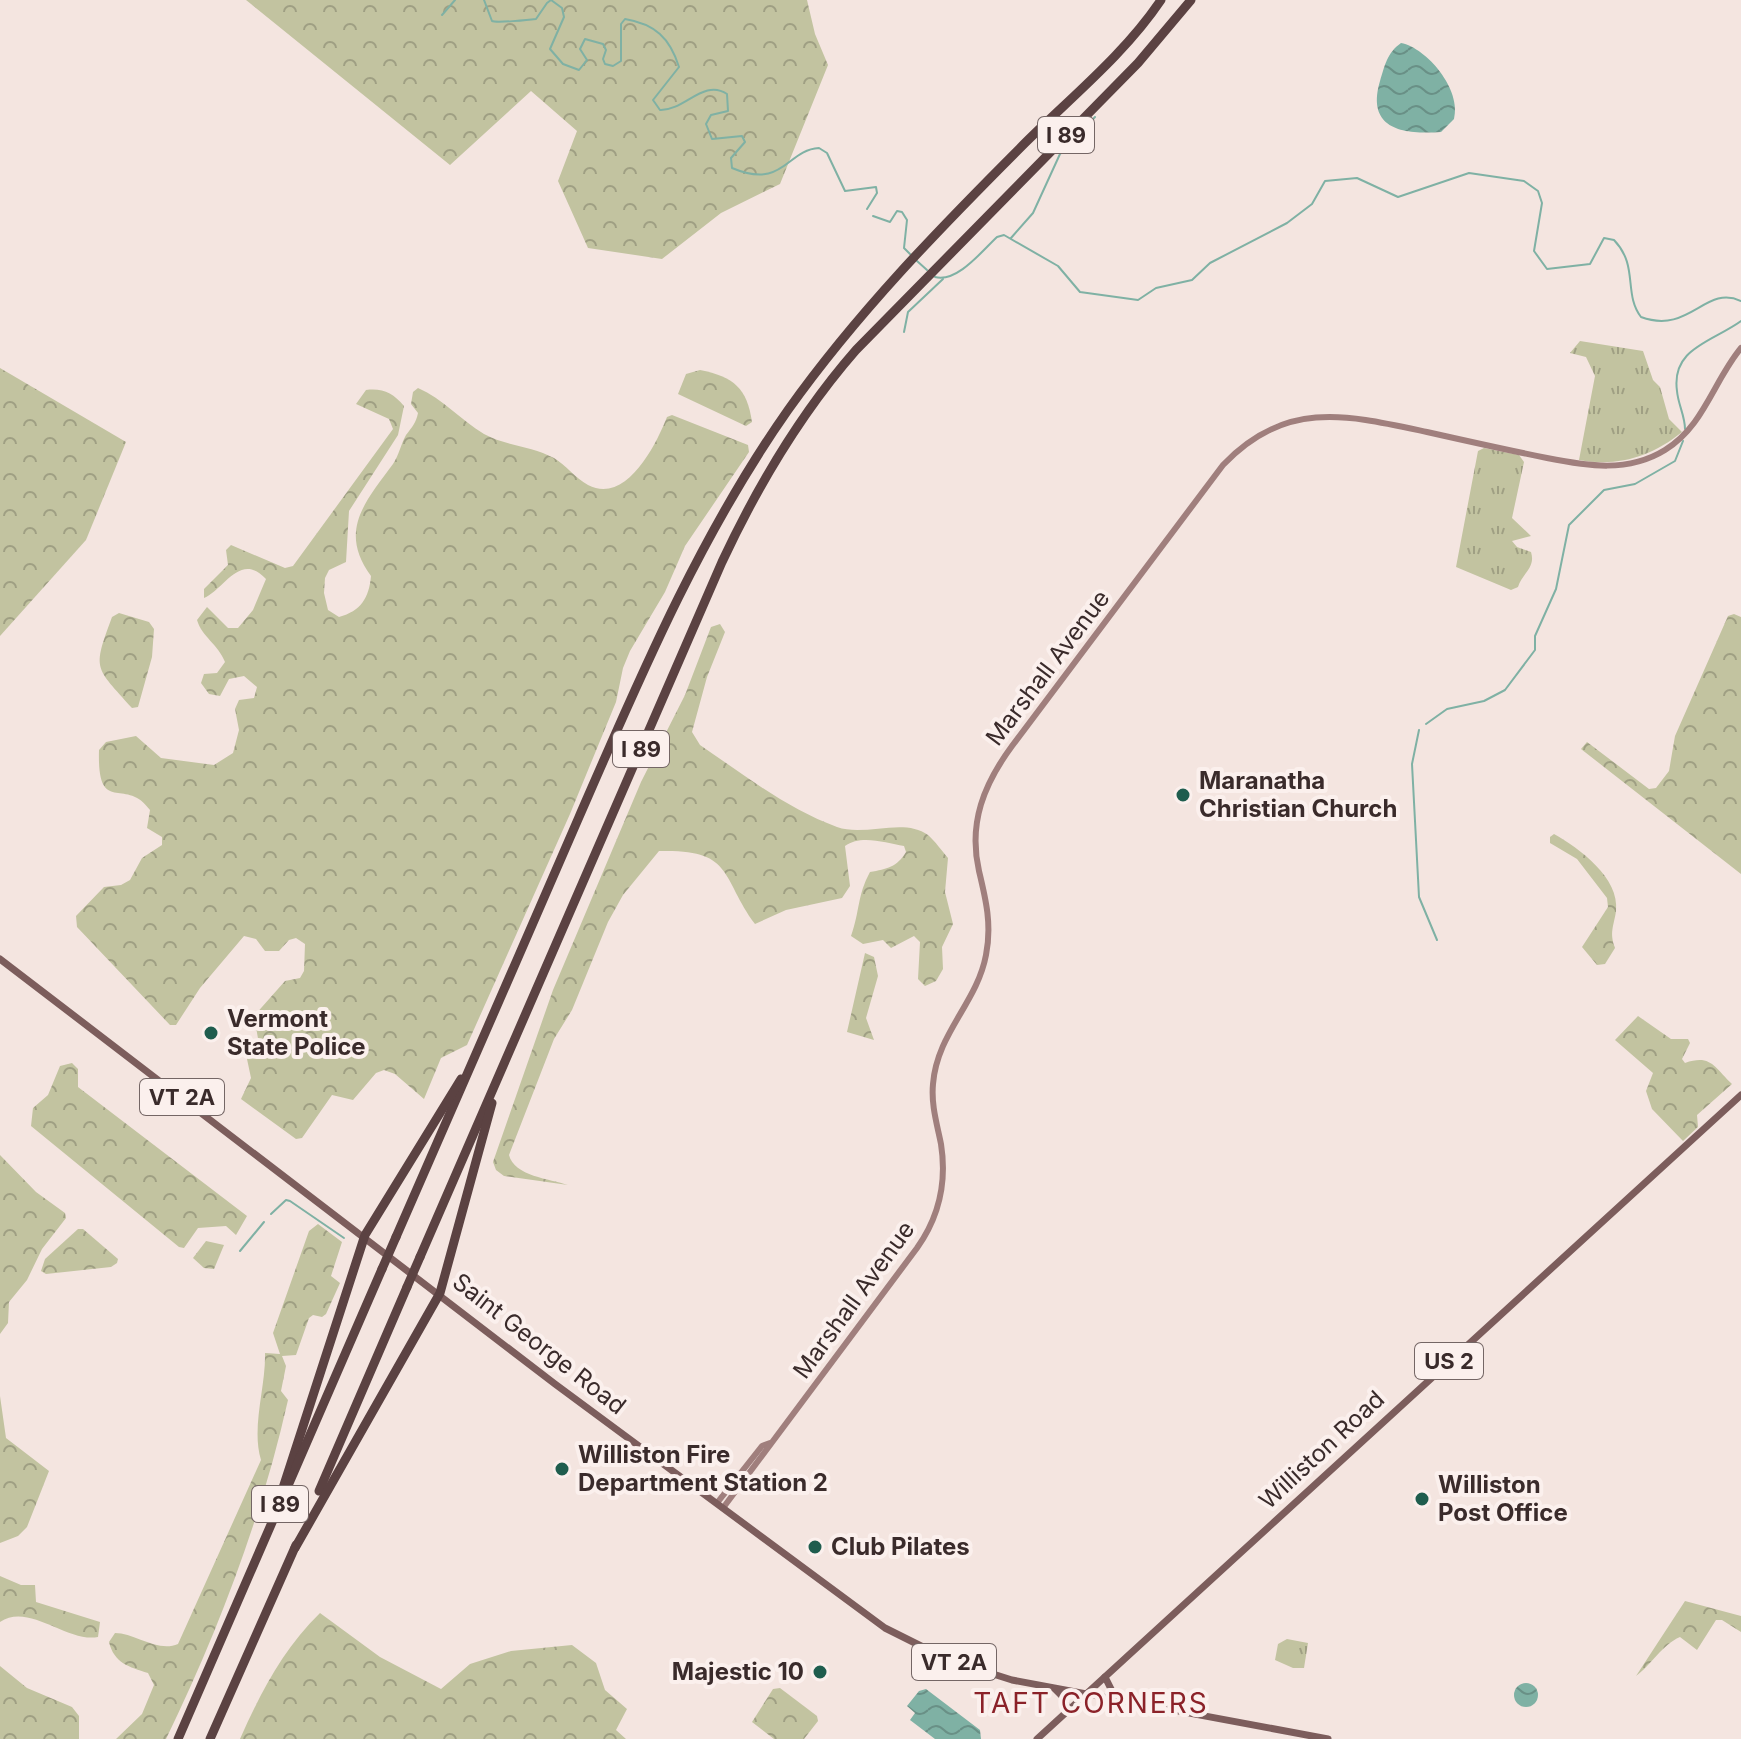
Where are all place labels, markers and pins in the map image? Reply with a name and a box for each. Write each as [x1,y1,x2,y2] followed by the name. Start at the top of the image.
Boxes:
[1199,766,1397,823] place label: Maranatha Christian Church
[1174,786,1192,804] marker: Maranatha Christian Church
[227,1004,366,1061] place label: Vermont State Police
[202,1024,220,1042] marker: Vermont State Police
[578,1440,828,1497] place label: Williston Fire Department Station 2
[553,1460,571,1478] marker: Williston Fire Department Station 2
[1438,1470,1568,1527] place label: Williston Post Office
[1413,1490,1431,1508] marker: Williston Post Office
[831,1532,970,1561] place label: Club Pilates
[806,1538,824,1556] marker: Club Pilates
[672,1657,804,1686] place label: Majestic 10
[811,1663,829,1681] marker: Majestic 10

